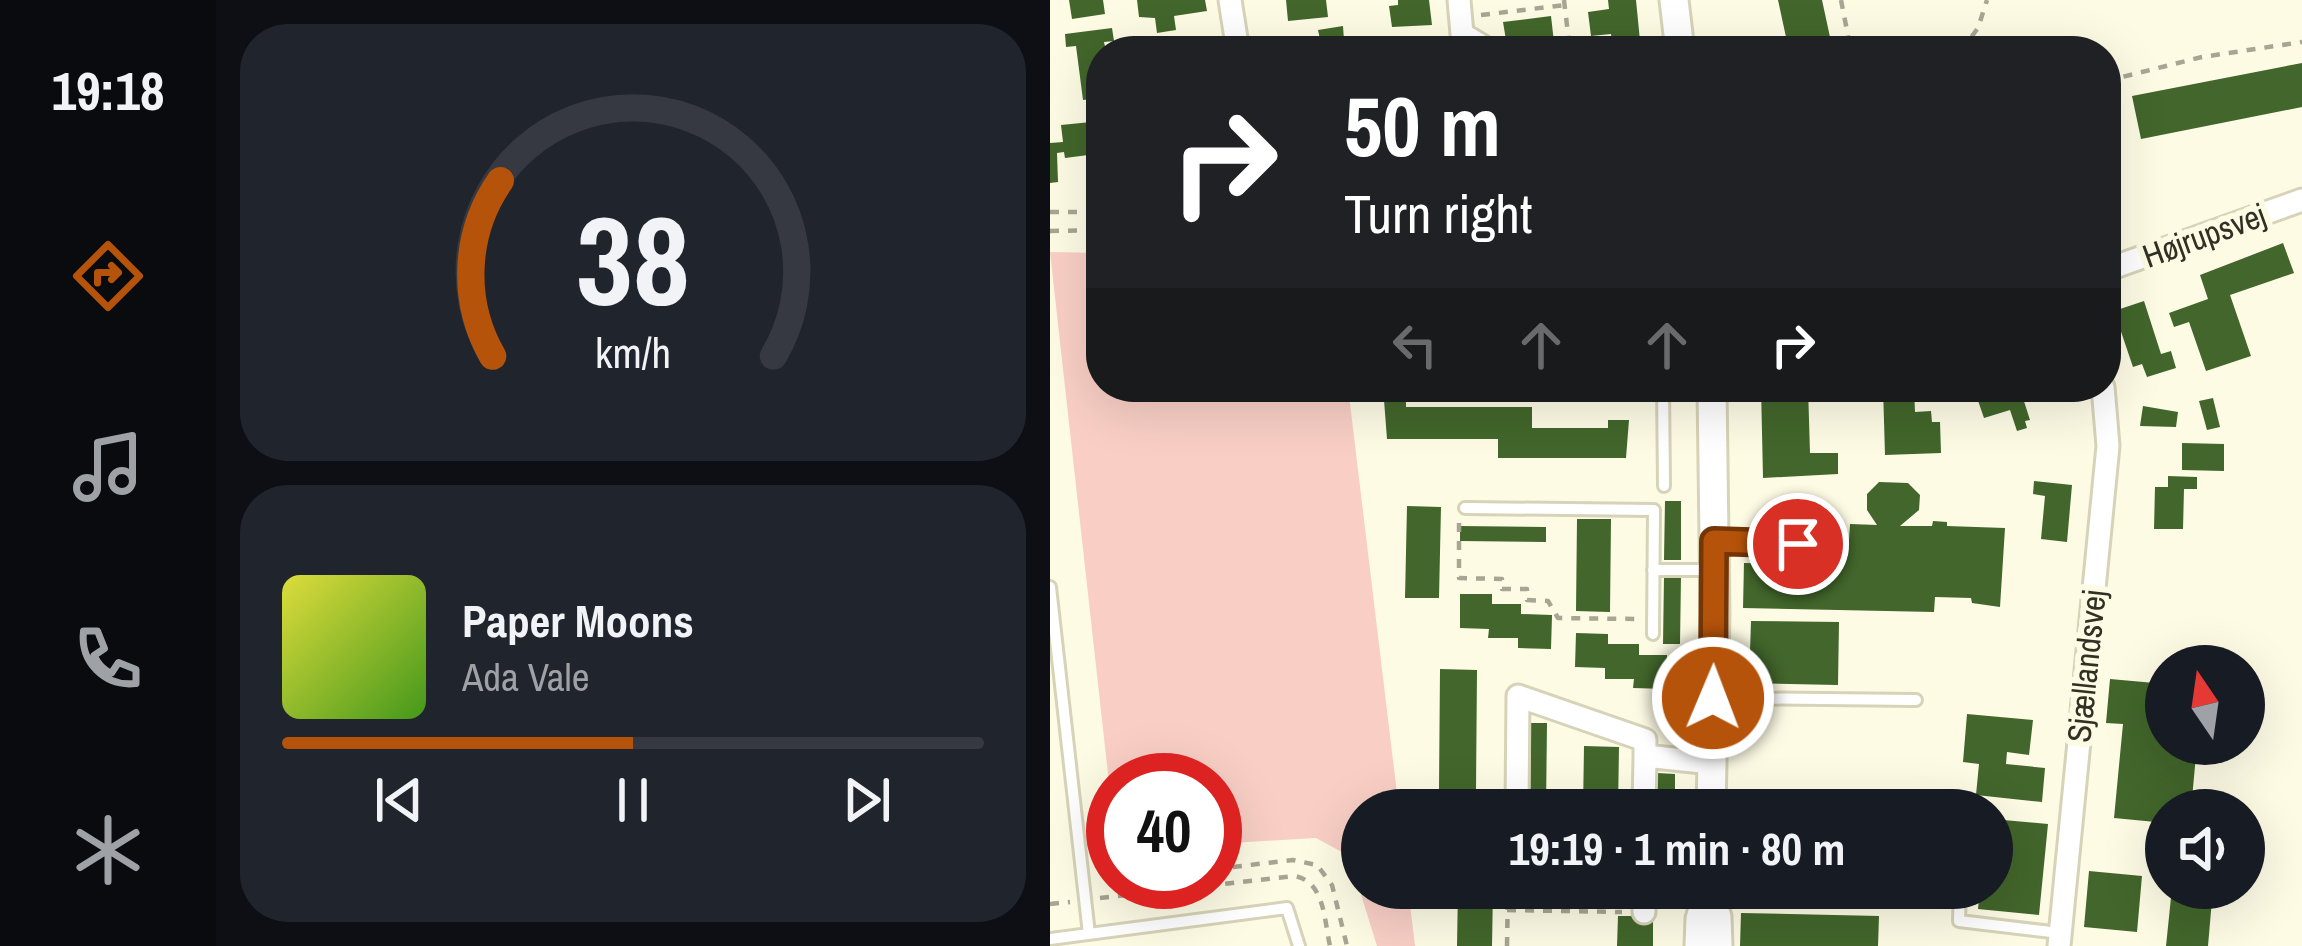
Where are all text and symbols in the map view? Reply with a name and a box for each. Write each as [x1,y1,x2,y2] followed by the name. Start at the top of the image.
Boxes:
[51,54,165,127] text: 19:18
[1344,69,1501,182] text: 50 m
[1146,84,1302,240] icon: right
[576,176,690,344] text: 38
[1344,177,1532,250] text: Turn right
[2136,192,2272,278] street label: Højrupsvej
[66,234,150,318] icon: directions
[1382,312,1448,378] icon: left
[1508,312,1574,378] icon: ahead
[1634,312,1700,378] icon: ahead
[1760,312,1826,378] icon: right
[595,323,671,380] text: km/h
[66,425,150,509] icon: music
[1747,493,1849,595] pin
[1765,511,1831,577] icon: arrive
[2056,587,2116,745] street label: Sjællandsvej
[462,590,694,651] text: Paper Moons
[66,617,150,701] icon: phone
[1650,635,1776,761] position arrow
[2145,645,2265,765] north arrow
[2145,645,2265,909] map controls
[462,651,589,703] text: Ada Vale
[1086,753,1242,909] speed limit sign: 40
[366,767,432,833] icon: previous
[600,767,666,833] icon: pause
[834,767,900,833] icon: next
[2145,789,2265,909] button: sound
[66,808,150,892] icon: climate
[1509,818,1845,879] text: 19:19 · 1 min · 80 m

